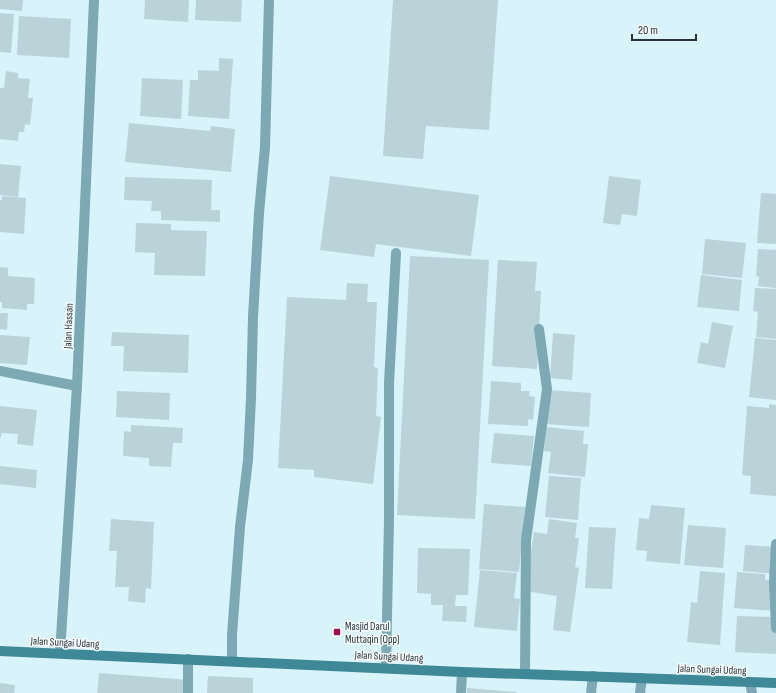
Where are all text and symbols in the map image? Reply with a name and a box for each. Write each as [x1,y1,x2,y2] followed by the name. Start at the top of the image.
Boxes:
[632,16,696,42] scale bar
[638,23,658,38] text: 20 m
[61,303,76,350] street label: Jalan Hassan
[345,620,399,646] place label: Masjid Darul Muttaqin (Opp)
[332,627,342,637] marker: Masjid Darul Muttaqin (Opp)
[29,634,100,651] street label: Jalan Sungai Udang
[353,648,424,665] street label: Jalan Sungai Udang
[676,662,747,677] street label: Jalan Sungai Udang

